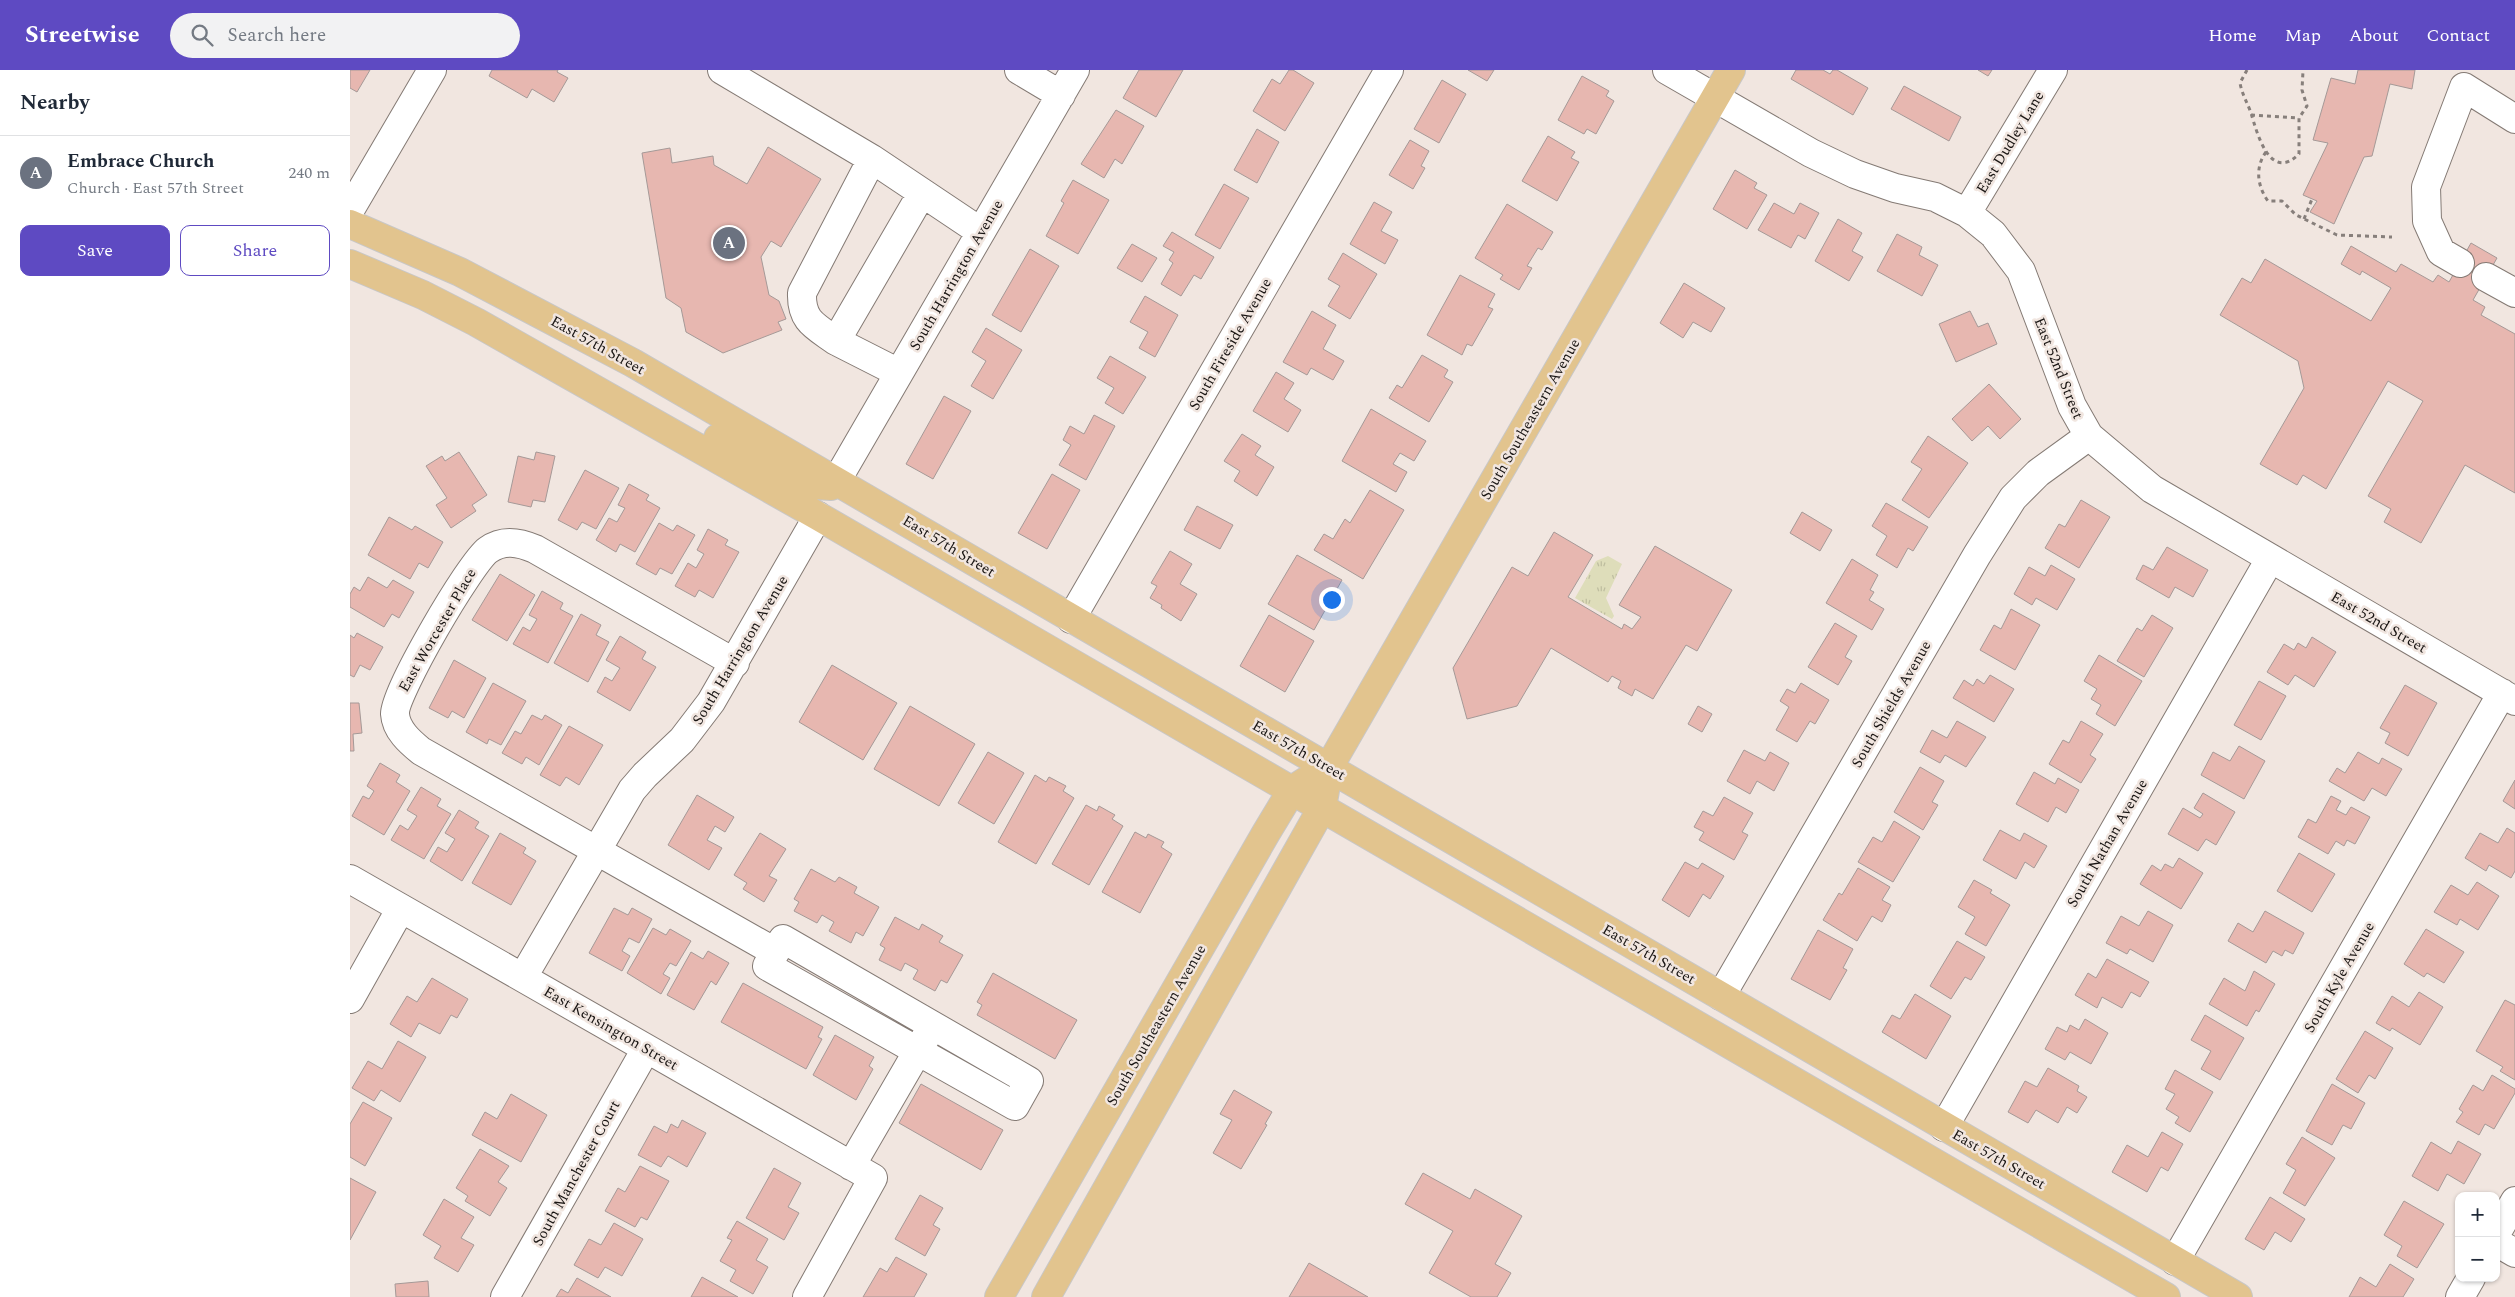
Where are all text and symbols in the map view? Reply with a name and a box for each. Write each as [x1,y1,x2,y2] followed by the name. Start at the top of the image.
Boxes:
[170,13,520,58] search box
[25,17,140,53] text: Streetwise
[188,21,216,49] icon: search
[228,21,326,50] text: Search here
[2208,22,2257,49] text: Home
[2285,22,2321,49] text: Map
[2349,22,2399,49] text: About
[2427,22,2490,49] text: Contact
[1971,86,2050,198] street label: East Dudley Lane
[20,87,90,119] text: Nearby
[67,147,214,176] text: Embrace Church
[30,161,42,185] text: A
[288,161,330,185] text: 240 m
[67,176,244,200] text: Church · East 57th Street
[904,195,1009,355] street label: South Harrington Avenue
[713,224,745,262] pin: A
[20,225,170,276] button: Save
[180,225,330,276] button: Share
[1183,274,1278,415] street label: South Fireside Avenue
[546,310,649,381] street label: East 57th Street
[2028,314,2089,422] street label: East 52nd Street
[1475,334,1586,504] street label: South Southeastern Avenue
[898,510,1000,583] street label: East 57th Street
[393,564,482,697] street label: East Worcester Place
[687,571,794,729] street label: South Harrington Avenue
[2326,586,2431,659] street label: East 52nd Street
[1319,587,1345,613] your location
[1846,636,1937,772] street label: South Shields Avenue
[1248,714,1350,787] street label: East 57th Street
[2061,775,2154,912] street label: South Nathan Avenue
[2298,917,2381,1037] street label: South Kyle Avenue
[1598,918,1700,991] street label: East 57th Street
[1101,940,1212,1110] street label: South Southeastern Avenue
[539,980,682,1076] street label: East Kensington Street
[527,1096,626,1250] street label: South Manchester Court
[1948,1123,2050,1196] street label: East 57th Street
[2455,1192,2500,1282] map controls
[2455,1192,2500,1237] button: +
[2455,1237,2500,1282] button: −

